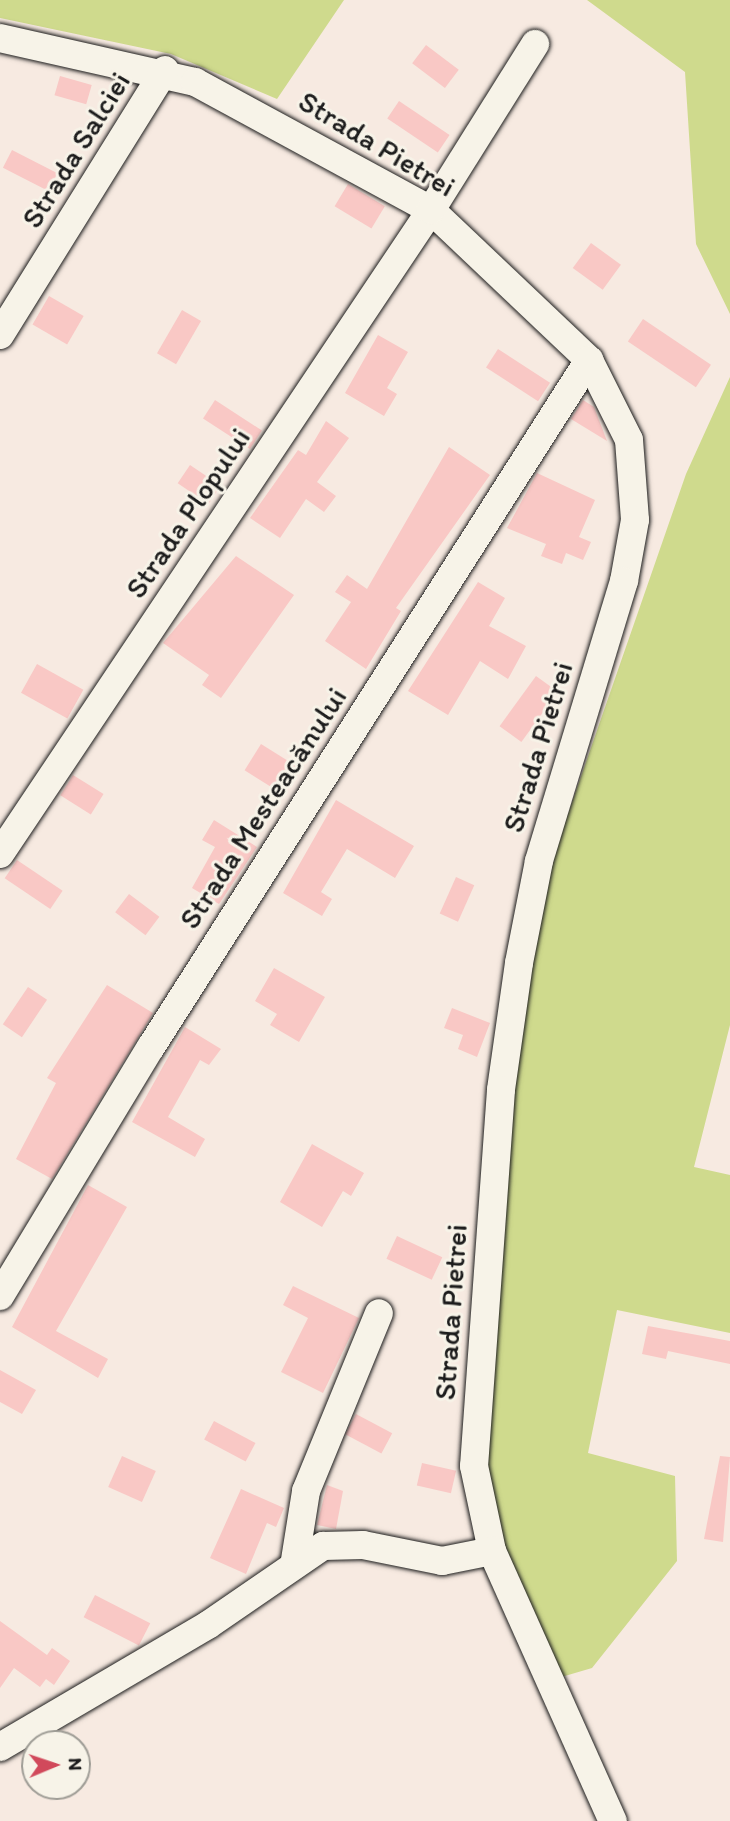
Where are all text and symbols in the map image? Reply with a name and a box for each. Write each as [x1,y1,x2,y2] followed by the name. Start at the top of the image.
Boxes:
[14,65,138,235] street label: Strada Salciei
[292,83,462,205] street label: Strada Pietrei
[118,421,258,605] street label: Strada Plopului
[495,657,581,837] street label: Strada Pietrei
[171,680,355,936] street label: Strada Mesteacănului
[427,1223,475,1401] street label: Strada Pietrei
[21,1730,91,1800] north arrow
[64,1758,87,1771] text: N

